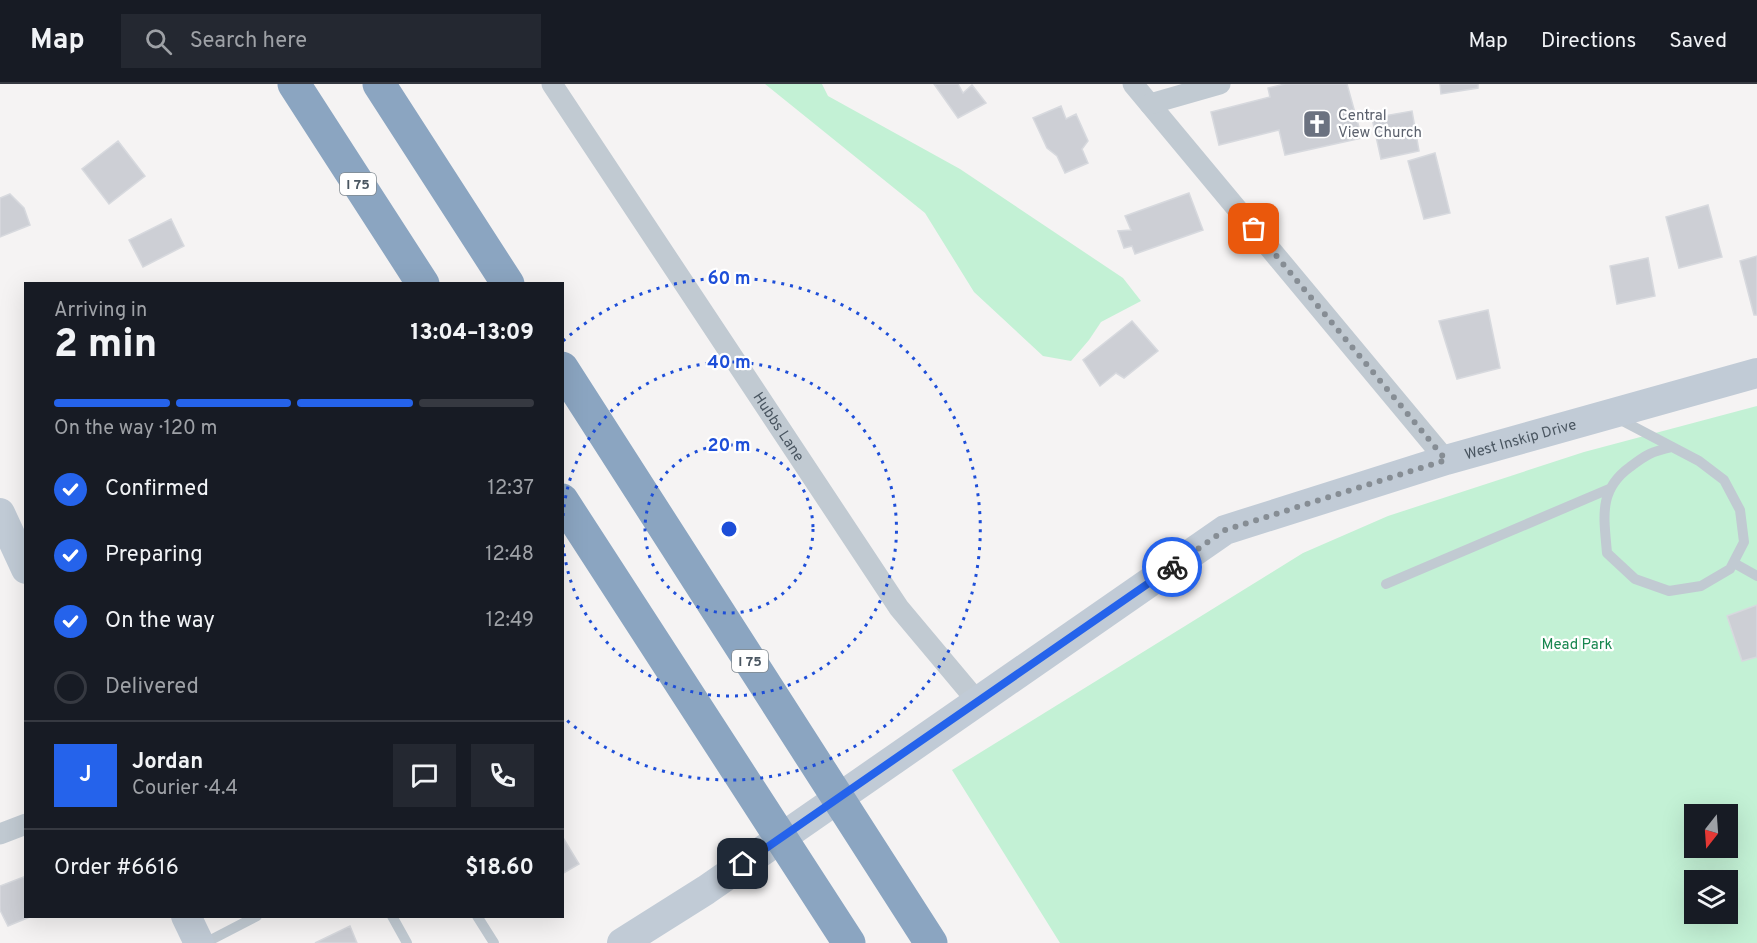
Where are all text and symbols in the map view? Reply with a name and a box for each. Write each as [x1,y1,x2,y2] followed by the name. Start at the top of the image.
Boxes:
[121,14,541,68] search box
[30,23,85,59] text: Map
[142,25,175,58] icon: search
[190,28,307,55] text: Search here
[1468,28,1508,55] text: Map
[1541,28,1636,55] text: Directions
[1669,28,1727,55] text: Saved
[1338,107,1422,143] place label: Central View Church
[1301,108,1333,140] church icon: Central View Church
[340,173,376,195] road number: I 75
[1228,203,1279,254] pin
[1237,212,1270,245] icon: bag
[707,268,751,291] text: 60 m
[54,298,147,324] text: Arriving in
[411,320,534,347] text: 13:04–13:09
[54,322,157,371] text: 2 min
[707,352,751,375] text: 40 m
[748,389,808,466] street label: Hubbs Lane
[54,416,218,442] text: On the way · 120 m
[1463,416,1579,465] street label: West Inskip Drive
[707,435,751,458] text: 20 m
[54,473,87,506] icon: check
[105,476,209,503] text: Confirmed
[488,476,534,502] text: 12:37
[719,519,739,539] centre of rings
[1142,537,1202,597] courier
[54,539,87,572] icon: check
[105,542,203,569] text: Preparing
[485,542,534,568] text: 12:48
[1156,551,1189,584] icon: bike
[54,605,87,638] icon: check
[105,608,215,635] text: On the way
[486,608,534,634] text: 12:49
[1541,636,1613,655] park label: Mead Park
[732,650,768,672] road number: I 75
[105,674,199,701] text: Delivered
[393,744,456,807] button: chat
[471,744,534,807] button: phone
[132,749,203,776] text: Jordan
[79,762,92,789] text: J
[132,776,238,802] text: Courier · 4.4
[1684,804,1738,858] north arrow
[1684,804,1738,924] map controls
[717,838,768,889] pin
[726,847,759,880] icon: home
[54,855,179,882] text: Order #6616
[465,855,534,882] text: $18.60
[1684,870,1738,924] button: layers

